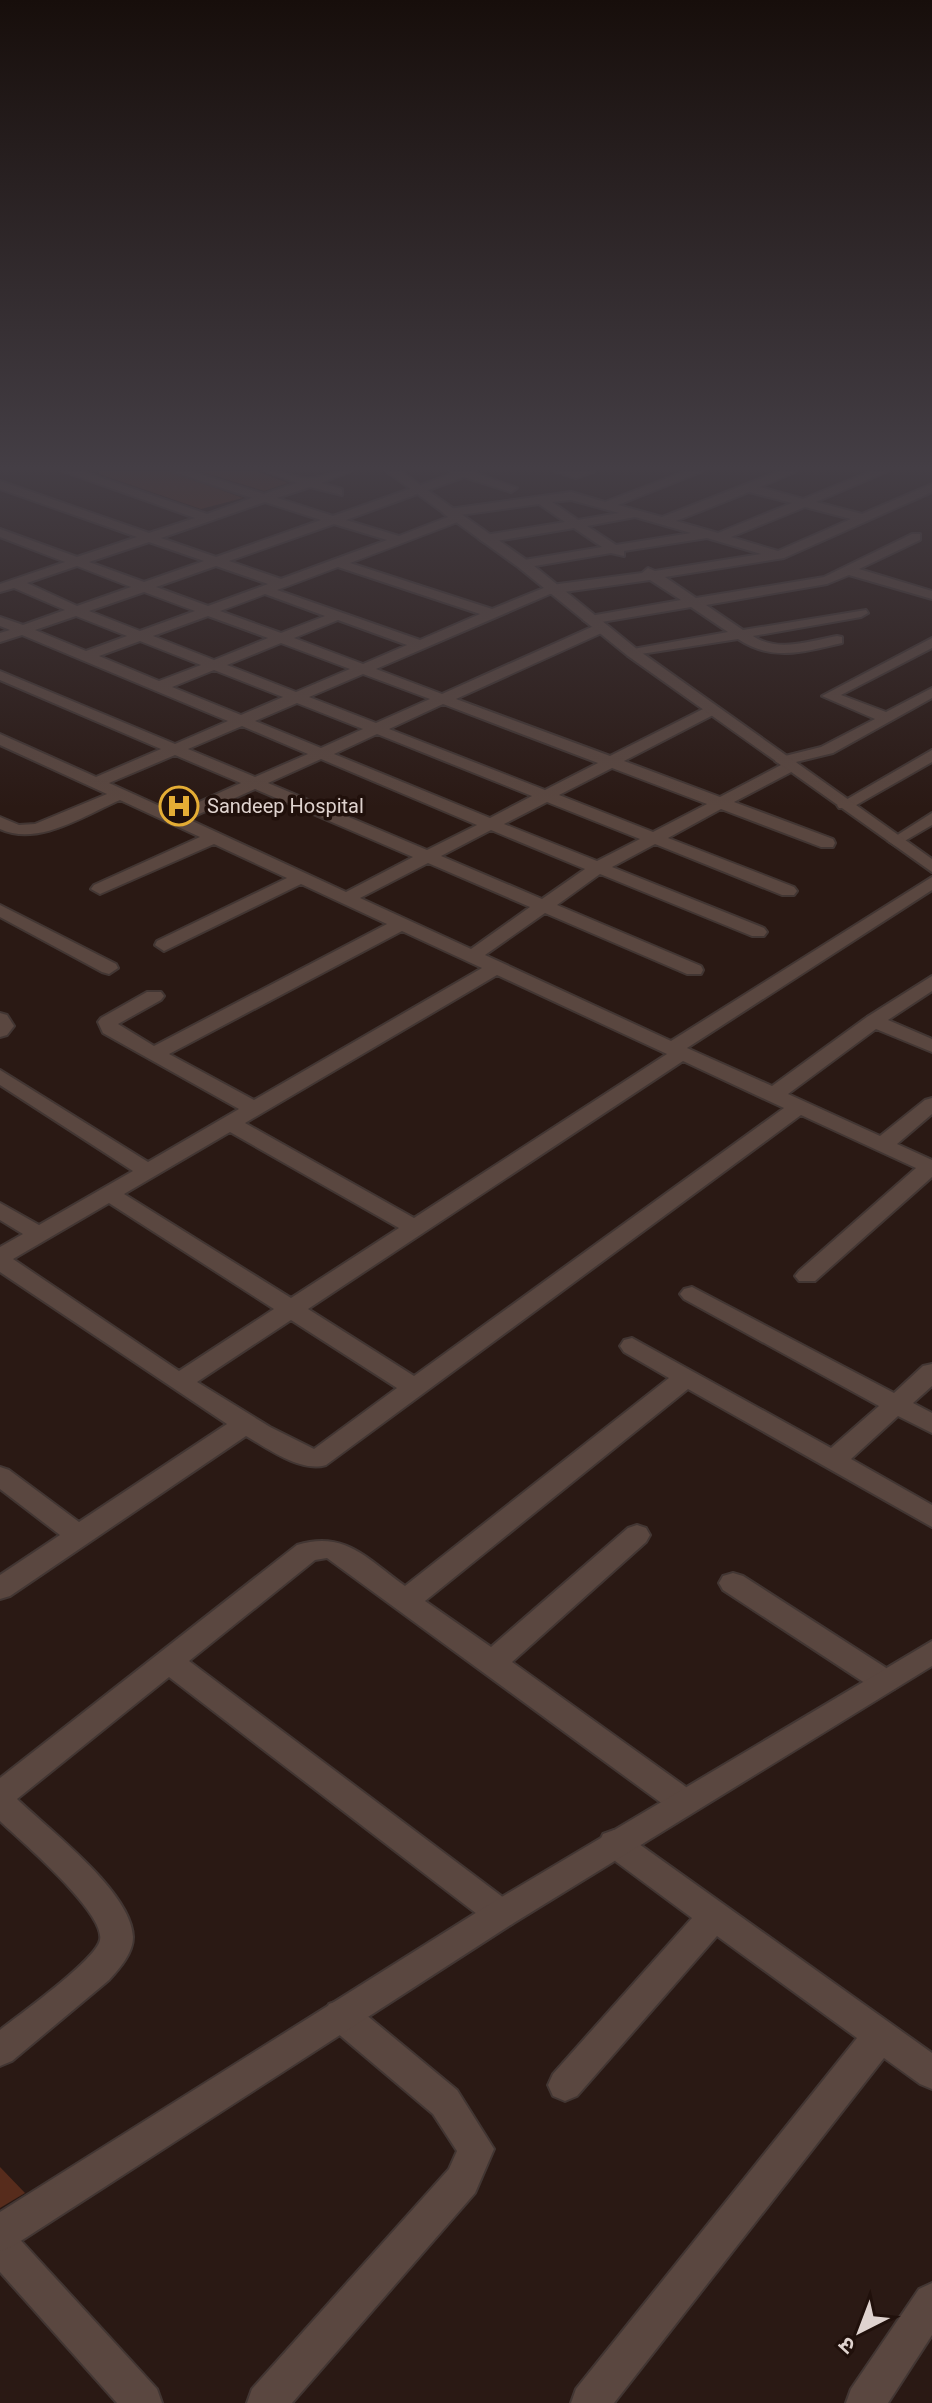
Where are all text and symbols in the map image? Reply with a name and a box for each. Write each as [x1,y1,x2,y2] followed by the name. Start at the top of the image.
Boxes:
[158,785,200,827] hospital icon: Sandeep Hospital
[207,794,364,818] place label: Sandeep Hospital
[820,2291,900,2371] north arrow
[833,2331,860,2359] text: उ

